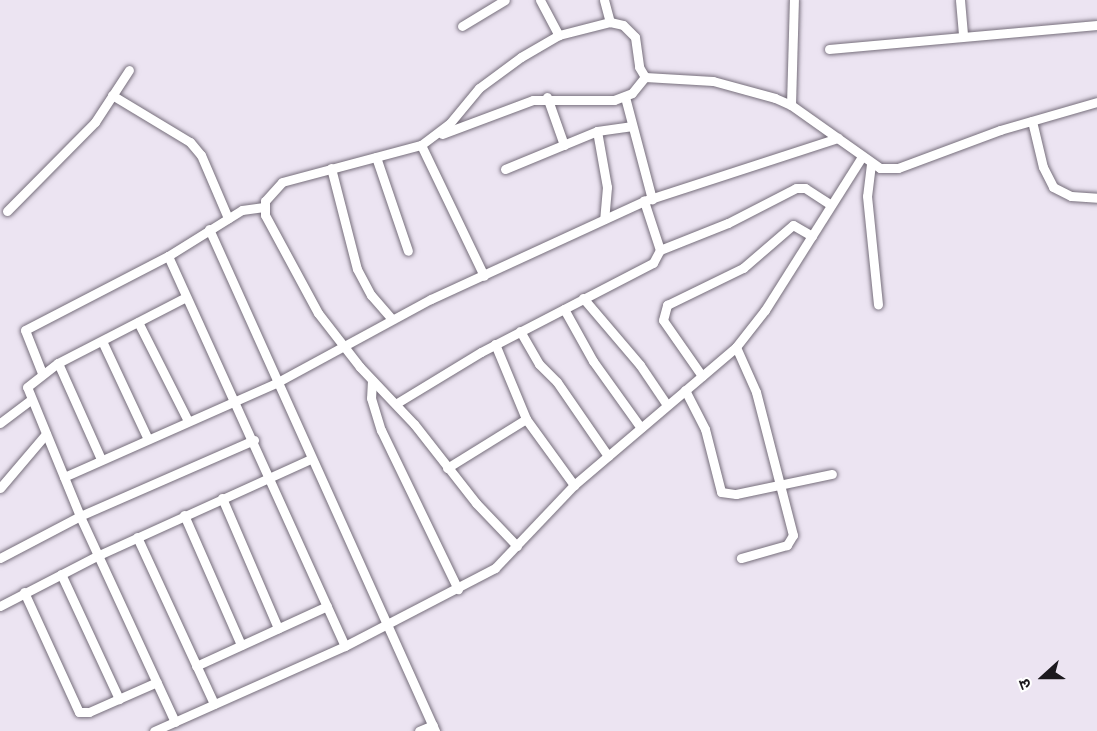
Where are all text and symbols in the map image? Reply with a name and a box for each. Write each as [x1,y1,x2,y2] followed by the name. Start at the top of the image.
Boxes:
[1013,647,1073,707] north arrow
[1015,675,1037,691] text: उ

